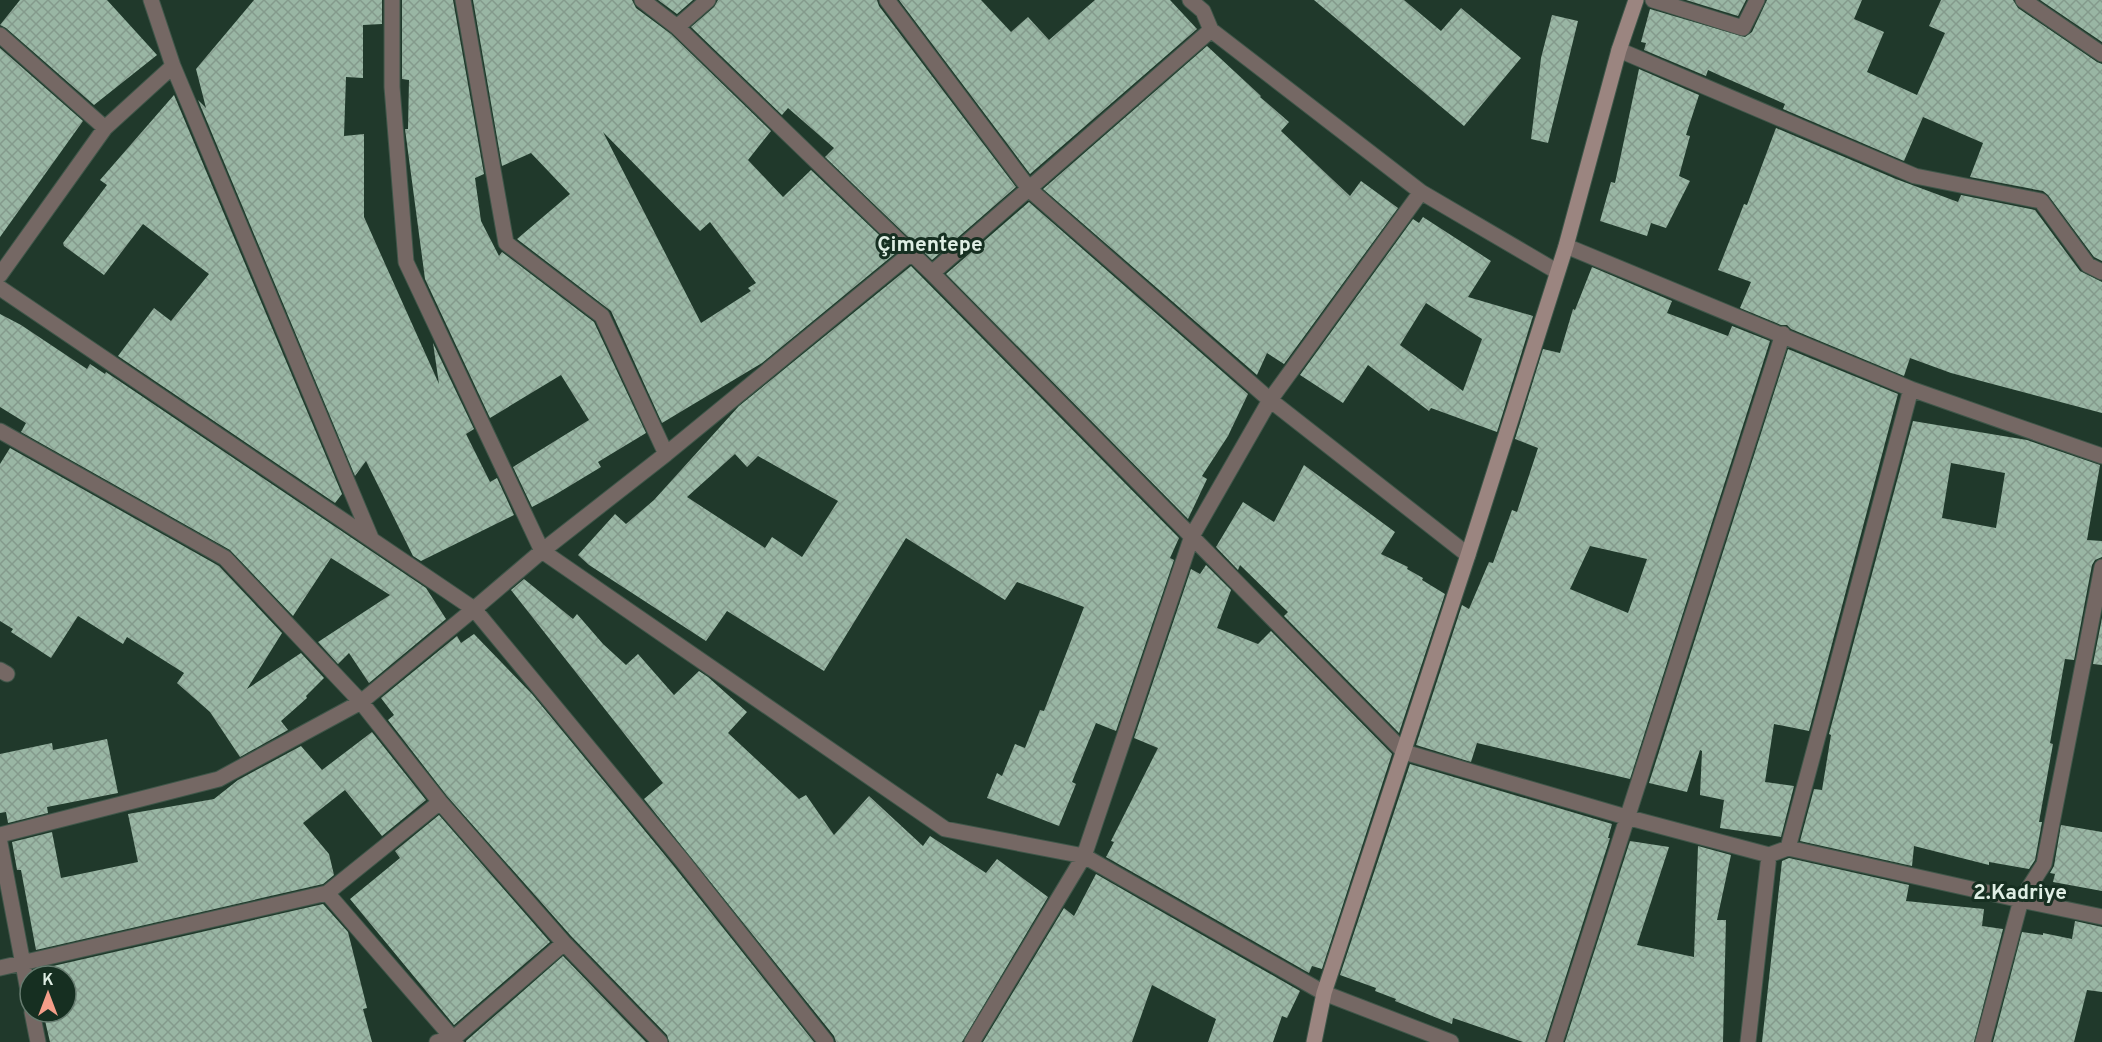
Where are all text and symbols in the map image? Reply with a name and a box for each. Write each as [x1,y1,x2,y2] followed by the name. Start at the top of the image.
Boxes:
[877,232,983,259] district label: Çimentepe
[1973,880,2067,907] district label: 2.Kadriye
[18,964,78,1024] north arrow
[42,971,54,991] text: K

